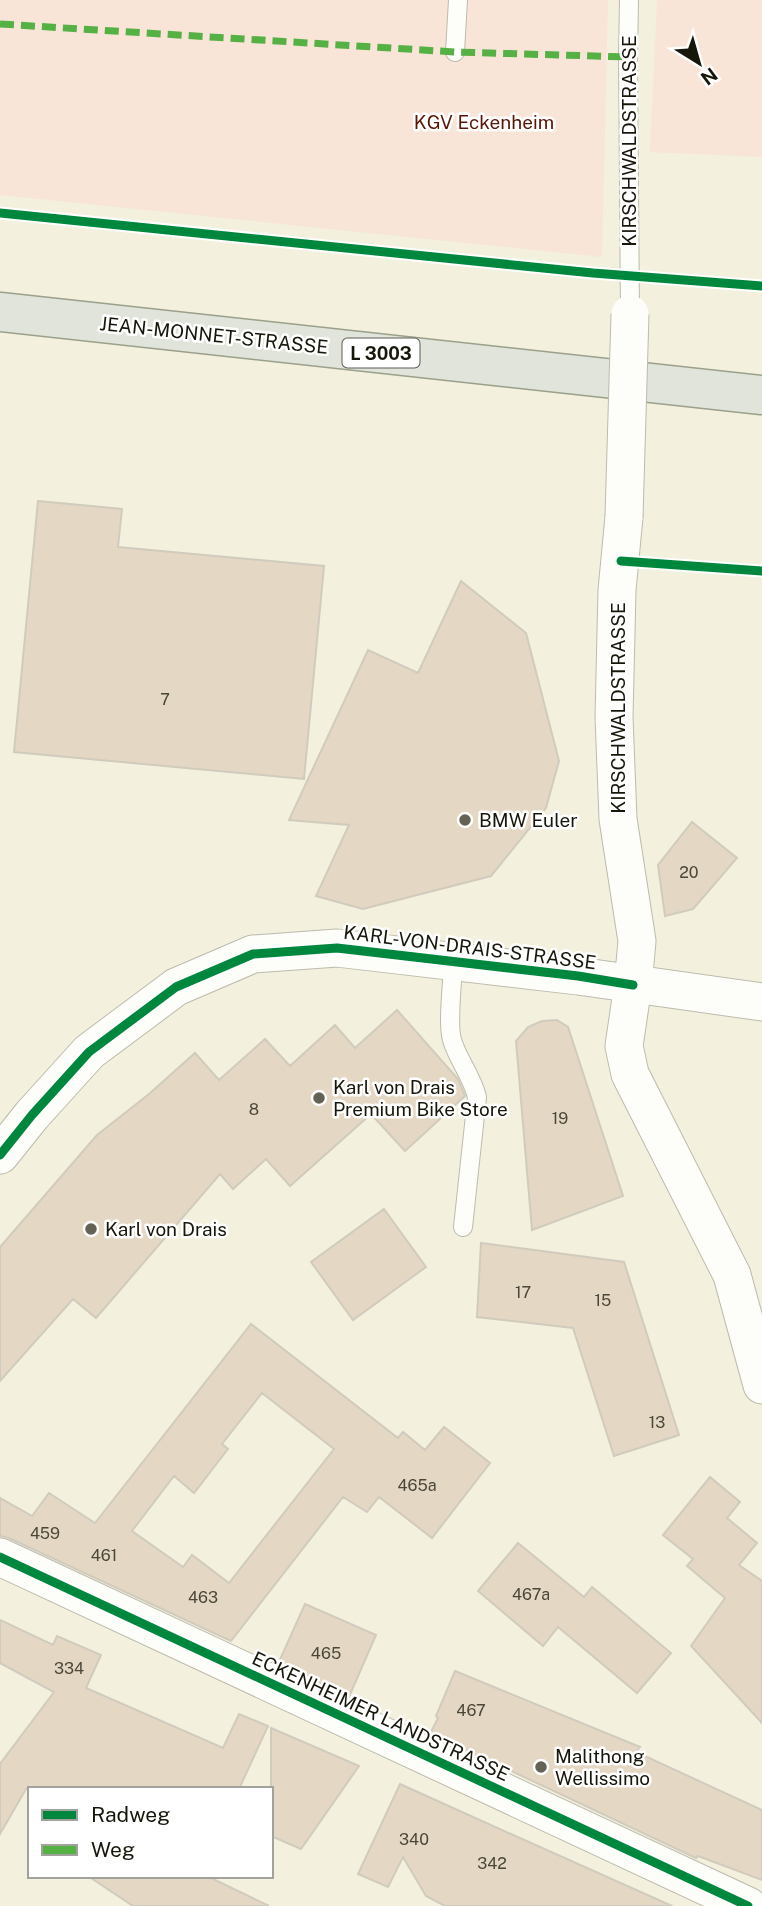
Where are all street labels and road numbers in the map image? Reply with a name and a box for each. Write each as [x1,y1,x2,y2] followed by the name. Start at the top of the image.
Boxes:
[618,35,640,247] street label: KIRSCHWALDSTRASSE
[99,312,329,358] street label: JEAN-MONNET-STRASSE
[342,338,420,368] road number: L 3003
[607,602,629,814] street label: KIRSCHWALDSTRASSE
[342,921,598,973] street label: KARL-VON-DRAIS-STRASSE
[249,1647,513,1785] street label: ECKENHEIMER LANDSTRASSE

